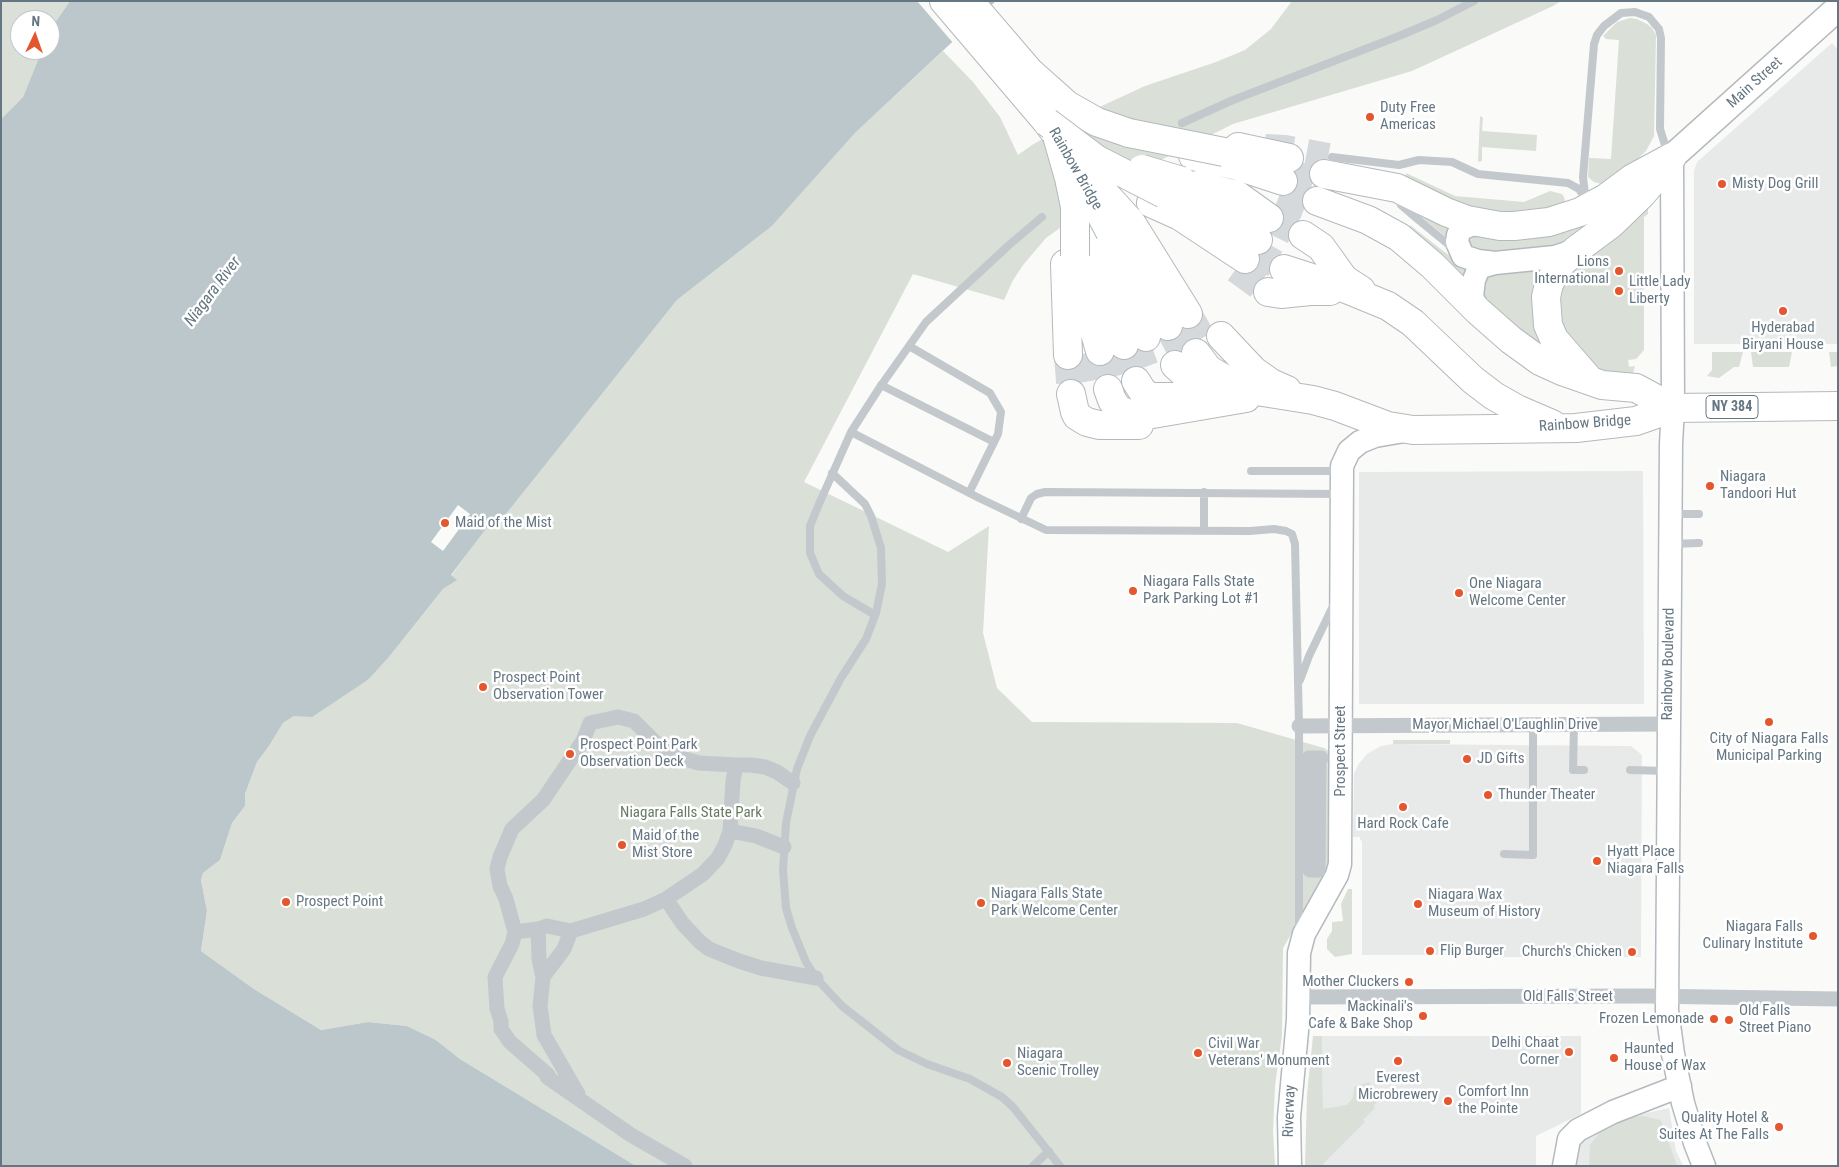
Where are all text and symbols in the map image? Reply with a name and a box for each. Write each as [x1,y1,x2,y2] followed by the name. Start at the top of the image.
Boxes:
[10,10,60,60] north arrow
[31,13,40,29] text: N
[1724,54,1786,112] street label: Main Street
[1380,99,1436,134] place label: Duty Free Americas
[1364,111,1376,123] marker: Duty Free Americas
[1044,125,1106,213] street label: Rainbow Bridge
[1732,175,1818,193] place label: Misty Dog Grill
[1716,178,1728,190] marker: Misty Dog Grill
[1534,253,1609,288] place label: Lions International
[181,254,245,330] water label: Niagara River
[1613,265,1625,277] marker: Lions International
[1629,273,1690,308] place label: Little Lady Liberty
[1613,285,1625,297] marker: Little Lady Liberty
[1777,305,1789,317] marker: Hyderabad Biryani House
[1742,319,1824,354] place label: Hyderabad Biryani House
[1706,396,1758,418] road number: NY 384
[1538,412,1632,436] street label: Rainbow Bridge
[1720,468,1796,503] place label: Niagara Tandoori Hut
[1704,480,1716,492] marker: Niagara Tandoori Hut
[455,514,552,532] place label: Maid of the Mist
[439,517,451,529] marker: Maid of the Mist
[1143,573,1260,608] place label: Niagara Falls State Park Parking Lot #1
[1469,575,1566,610] place label: One Niagara Welcome Center
[1127,585,1139,597] marker: Niagara Falls State Park Parking Lot #1
[1453,587,1465,599] marker: One Niagara Welcome Center
[1659,608,1679,720] street label: Rainbow Boulevard
[493,669,604,704] place label: Prospect Point Observation Tower
[477,681,489,693] marker: Prospect Point Observation Tower
[1332,705,1350,797] street label: Prospect Street
[1412,716,1598,734] street label: Mayor Michael O'Laughlin Drive
[1763,716,1775,728] marker: City of Niagara Falls Municipal Parking
[1709,730,1829,765] place label: City of Niagara Falls Municipal Parking
[580,736,697,771] place label: Prospect Point Park Observation Deck
[564,748,576,760] marker: Prospect Point Park Observation Deck
[1477,750,1525,768] place label: JD Gifts
[1461,753,1473,765] marker: JD Gifts
[1498,786,1595,804] place label: Thunder Theater
[1482,789,1494,801] marker: Thunder Theater
[1397,801,1409,813] marker: Hard Rock Cafe
[620,804,762,822] park label: Niagara Falls State Park
[1357,815,1449,833] place label: Hard Rock Cafe
[632,827,699,862] place label: Maid of the Mist Store
[616,839,628,851] marker: Maid of the Mist Store
[1607,843,1684,878] place label: Hyatt Place Niagara Falls
[1591,855,1603,867] marker: Hyatt Place Niagara Falls
[991,885,1118,920] place label: Niagara Falls State Park Welcome Center
[1428,886,1541,921] place label: Niagara Wax Museum of History
[296,893,383,911] place label: Prospect Point
[280,896,292,908] marker: Prospect Point
[975,897,987,909] marker: Niagara Falls State Park Welcome Center
[1412,898,1424,910] marker: Niagara Wax Museum of History
[1703,918,1803,953] place label: Niagara Falls Culinary Institute
[1807,930,1819,942] marker: Niagara Falls Culinary Institute
[1440,942,1504,960] place label: Flip Burger
[1522,943,1622,961] place label: Church's Chicken
[1424,945,1436,957] marker: Flip Burger
[1626,946,1638,958] marker: Church's Chicken
[1302,973,1399,991] place label: Mother Cluckers
[1403,976,1415,988] marker: Mother Cluckers
[1523,988,1613,1006] street label: Old Falls Street
[1308,998,1413,1033] place label: Mackinali's Cafe & Bake Shop
[1739,1002,1811,1037] place label: Old Falls Street Piano
[1417,1010,1429,1022] marker: Mackinali's Cafe & Bake Shop
[1599,1010,1704,1028] place label: Frozen Lemonade
[1708,1013,1720,1025] marker: Frozen Lemonade
[1723,1014,1735,1026] marker: Old Falls Street Piano
[1491,1034,1559,1069] place label: Delhi Chaat Corner
[1208,1035,1330,1070] place label: Civil War Veterans' Monument
[1624,1040,1706,1075] place label: Haunted House of Wax
[1017,1045,1099,1080] place label: Niagara Scenic Trolley
[1563,1046,1575,1058] marker: Delhi Chaat Corner
[1192,1047,1204,1059] marker: Civil War Veterans' Monument
[1608,1052,1620,1064] marker: Haunted House of Wax
[1392,1055,1404,1067] marker: Everest Microbrewery
[1001,1057,1013,1069] marker: Niagara Scenic Trolley
[1358,1069,1438,1104] place label: Everest Microbrewery
[1458,1083,1529,1118] place label: Comfort Inn the Pointe
[1280,1084,1300,1138] street label: Riverway
[1442,1095,1454,1107] marker: Comfort Inn the Pointe
[1659,1109,1769,1144] place label: Quality Hotel & Suites At The Falls
[1773,1121,1785,1133] marker: Quality Hotel & Suites At The Falls

